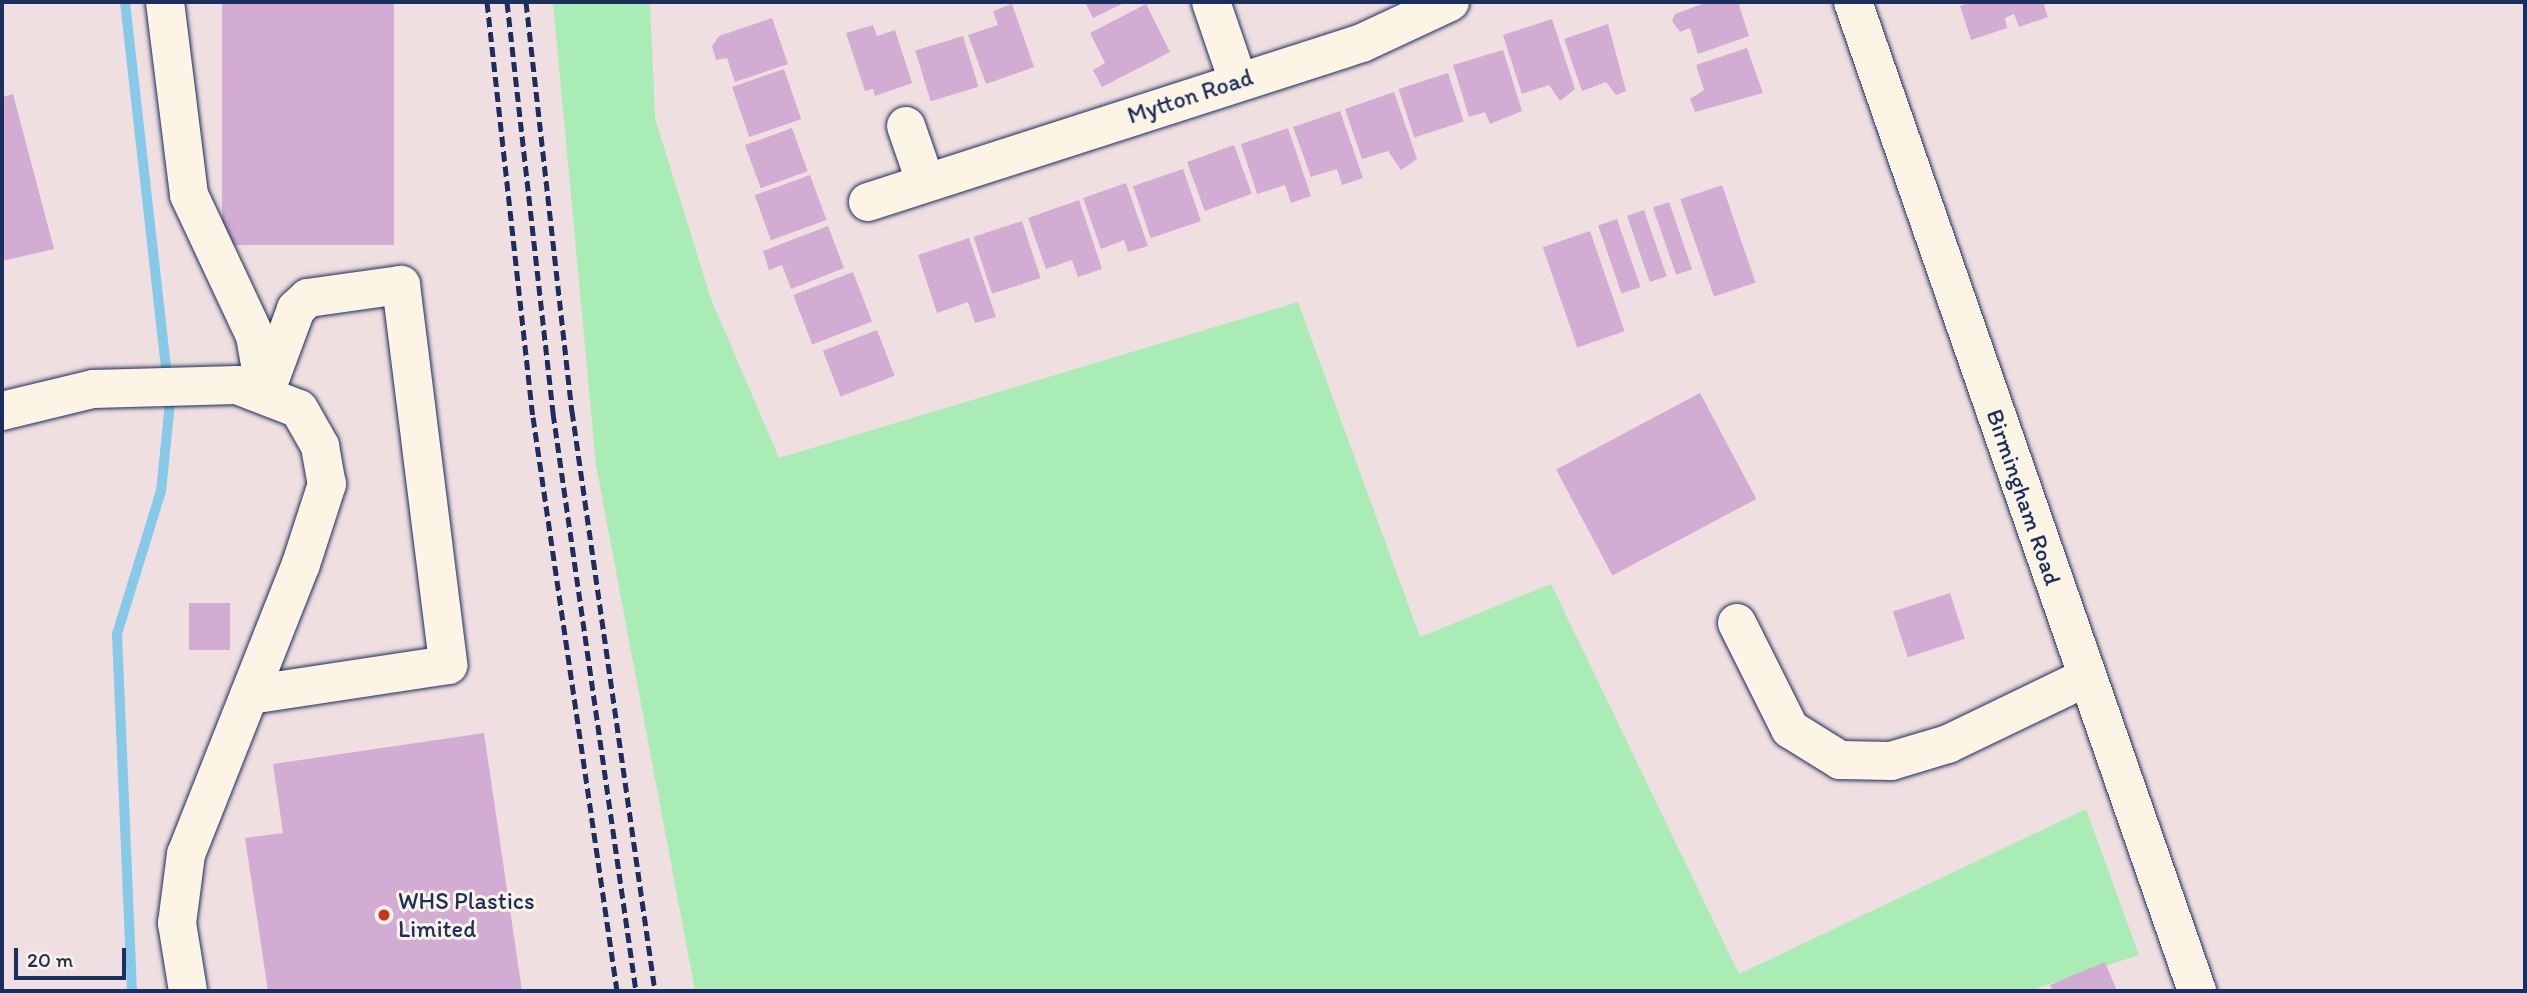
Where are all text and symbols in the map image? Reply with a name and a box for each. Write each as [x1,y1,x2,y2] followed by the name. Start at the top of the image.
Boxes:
[1124,62,1256,130] street label: Mytton Road
[1980,405,2068,589] street label: Birmingham Road
[398,887,535,943] place label: WHS Plastics Limited
[376,907,392,923] marker: WHS Plastics Limited
[18,934,130,978] scale bar
[27,947,73,972] text: 20 m

